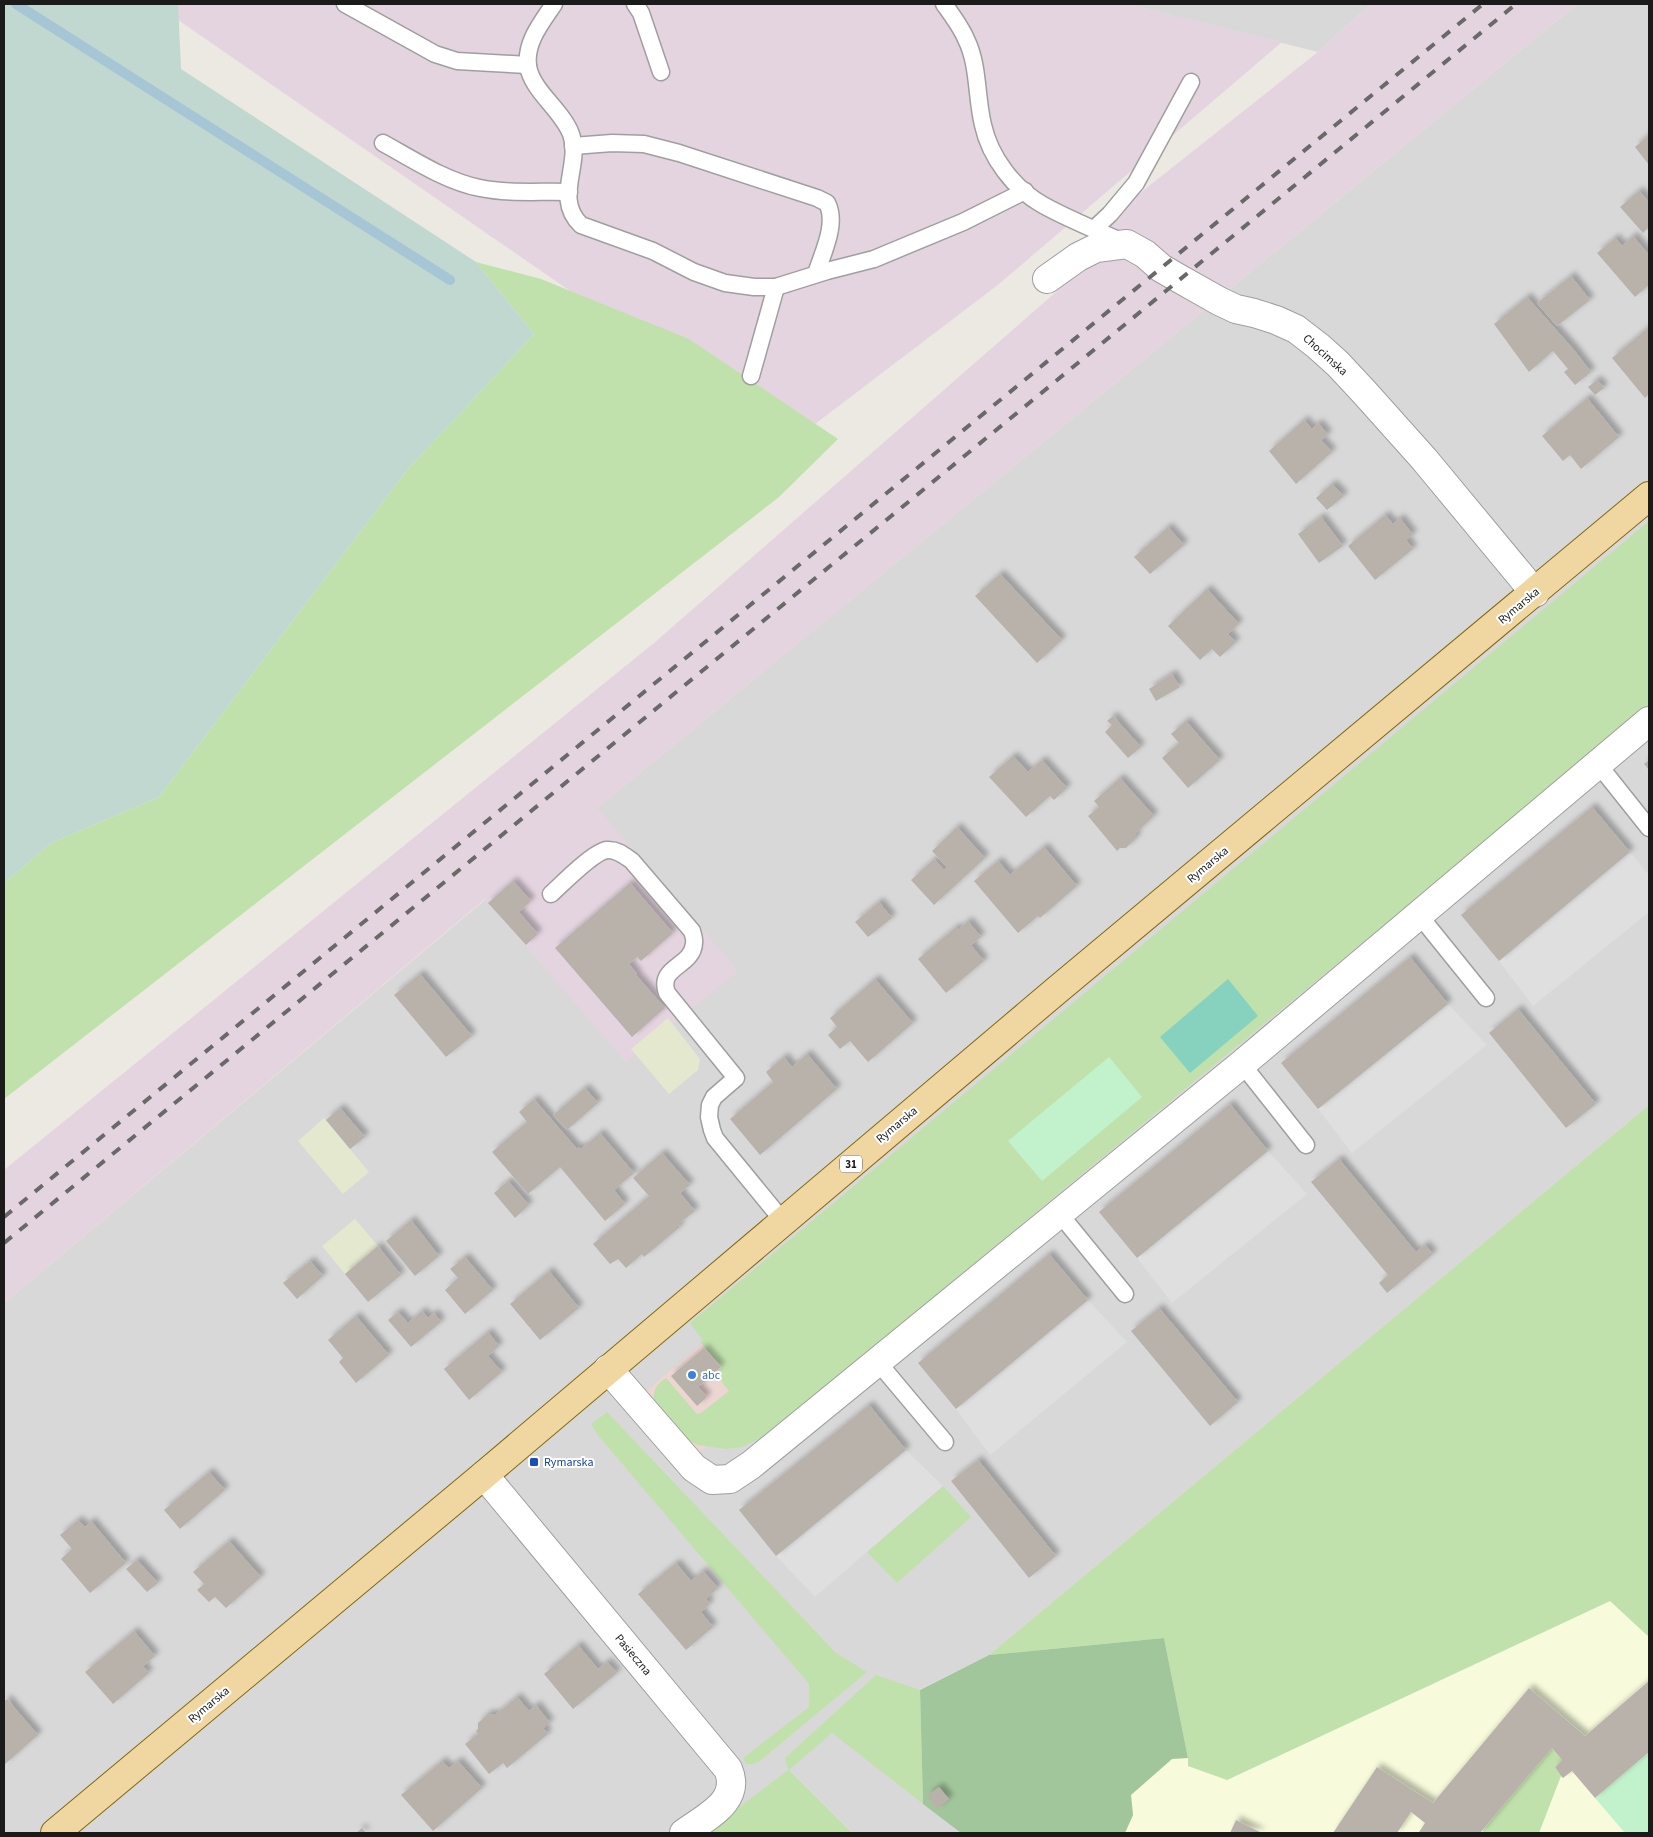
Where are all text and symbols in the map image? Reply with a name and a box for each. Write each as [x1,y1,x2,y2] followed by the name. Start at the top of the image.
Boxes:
[1299,330,1351,380] street label: Chocimska
[1495,584,1543,628] street label: Rymarska
[1184,843,1232,887] street label: Rymarska
[873,1103,921,1147] street label: Rymarska
[840,1156,862,1172] road number: 31
[702,1367,721,1384] place label: abc
[686,1369,698,1381] marker: abc
[544,1454,593,1471] place label: Rymarska
[528,1456,540,1468] marker: Rymarska
[611,1631,655,1679] street label: Pasieczna
[185,1683,233,1727] street label: Rymarska

